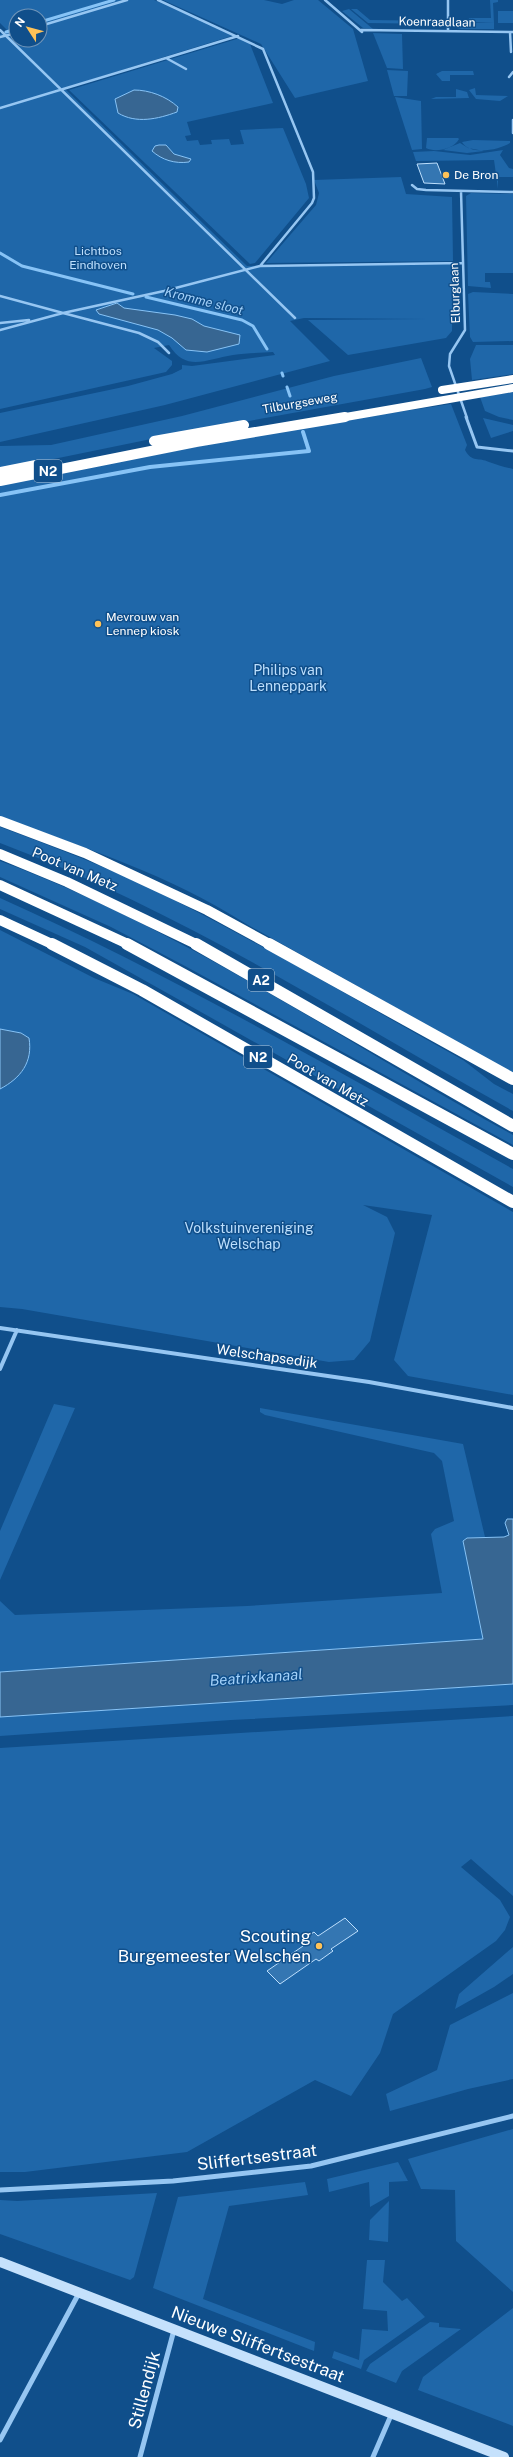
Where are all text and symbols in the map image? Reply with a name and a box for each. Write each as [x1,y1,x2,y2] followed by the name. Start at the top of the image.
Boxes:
[8,8,48,48] north arrow
[398,14,476,30] street label: Koenraadlaan
[13,15,27,29] text: N
[454,168,498,182] place label: De Bron
[441,170,451,180] marker: De Bron
[69,244,127,272] park label: Lichtbos Eindhoven
[447,262,463,324] street label: Elburglaan
[163,284,245,318] water label: Kromme sloot
[261,390,339,416] street label: Tilburgseweg
[34,460,62,482] road number: N2
[106,610,180,638] place label: Mevrouw van Lennep kiosk
[93,619,103,629] marker: Mevrouw van Lennep kiosk
[249,662,327,694] park label: Philips van Lenneppark
[30,844,120,894] street label: Poot van Metz
[248,969,274,991] road number: A2
[244,1046,272,1068] road number: N2
[284,1050,372,1110] street label: Poot van Metz
[184,1220,314,1252] park label: Volkstuinvereniging Welschap
[215,1341,319,1371] street label: Welschapsedijk
[209,1665,303,1689] water label: Beatrixkanaal
[118,1926,311,1966] place label: Scouting Burgemeester Welschen
[314,1941,324,1951] marker: Scouting Burgemeester Welschen
[196,2140,318,2174] street label: Sliffertsestraat
[169,2302,347,2386] street label: Nieuwe Sliffertsestraat
[124,2349,164,2431] street label: Stillendijk

